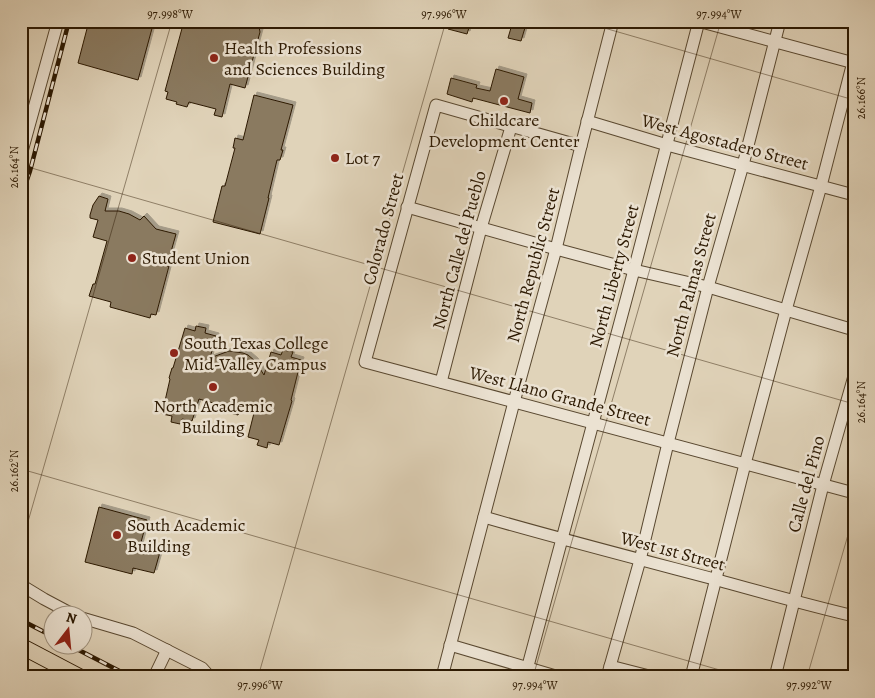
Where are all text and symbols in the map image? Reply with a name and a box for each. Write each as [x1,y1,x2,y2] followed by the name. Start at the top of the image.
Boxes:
[147,6,194,22] text: 97.998°W
[421,6,468,22] text: 97.996°W
[696,6,742,22] text: 97.994°W
[224,36,385,81] place label: Health Professions and Sciences Building
[208,52,220,64] marker: Health Professions and Sciences Building
[853,76,869,119] text: 26.166°N
[498,95,510,107] marker: Childcare Development Center
[428,108,580,153] place label: Childcare Development Center
[638,108,811,176] street label: West Agostadero Street
[6,146,22,188] text: 26.164°N
[345,146,381,170] place label: Lot 7
[329,152,341,164] marker: Lot 7
[426,168,492,332] street label: North Calle del Pueblo
[357,170,409,288] street label: Colorado Street
[501,185,565,345] street label: North Republic Street
[583,202,645,350] street label: North Liberty Street
[660,210,722,360] street label: North Palmas Street
[142,246,250,270] place label: Student Union
[126,252,138,264] marker: Student Union
[184,331,328,376] place label: South Texas College Mid-Valley Campus
[168,347,180,359] marker: South Texas College Mid-Valley Campus
[466,360,653,432] street label: West Llano Grande Street
[207,381,219,393] marker: North Academic Building
[853,381,869,423] text: 26.164°N
[153,394,273,439] place label: North Academic Building
[782,433,830,535] street label: Calle del Pino
[6,449,22,492] text: 26.162°N
[127,513,246,558] place label: South Academic Building
[617,525,728,577] street label: West 1st Street
[111,529,123,541] marker: South Academic Building
[42,606,92,656] north arrow
[64,607,79,629] text: N
[237,677,284,693] text: 97.996°W
[512,677,558,693] text: 97.994°W
[786,677,833,693] text: 97.992°W

